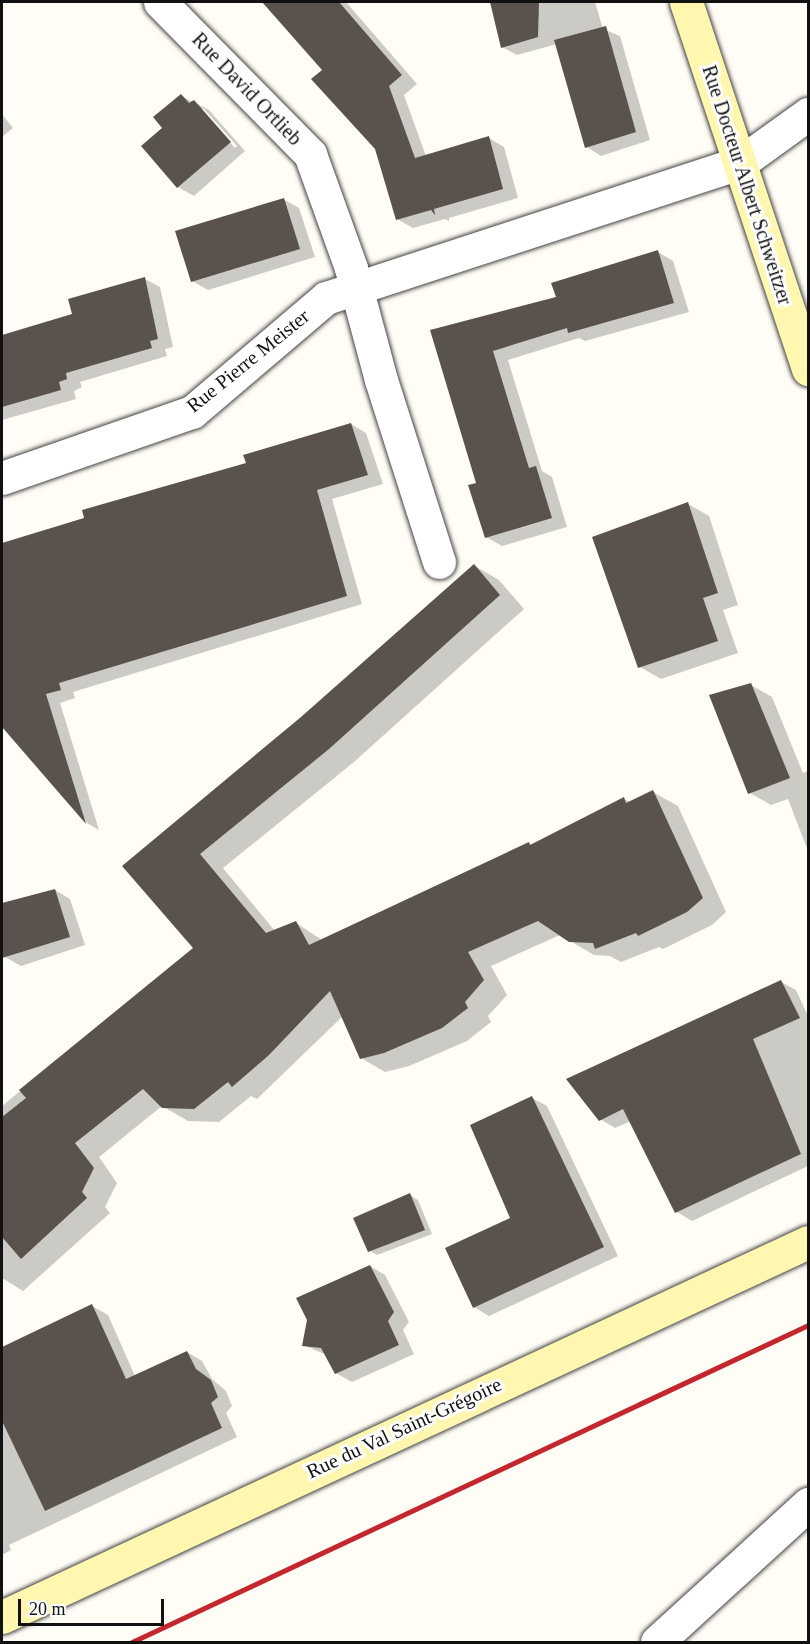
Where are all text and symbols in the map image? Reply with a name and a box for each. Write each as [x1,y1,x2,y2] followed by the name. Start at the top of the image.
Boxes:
[187,28,307,150] street label: Rue David Ortlieb
[697,62,797,308] street label: Rue Docteur Albert Schweitzer
[182,304,314,418] street label: Rue Pierre Meister
[303,1372,505,1484] street label: Rue du Val Saint-Grégoire
[21,1587,166,1625] scale bar
[29,1599,66,1619] text: 20 m

